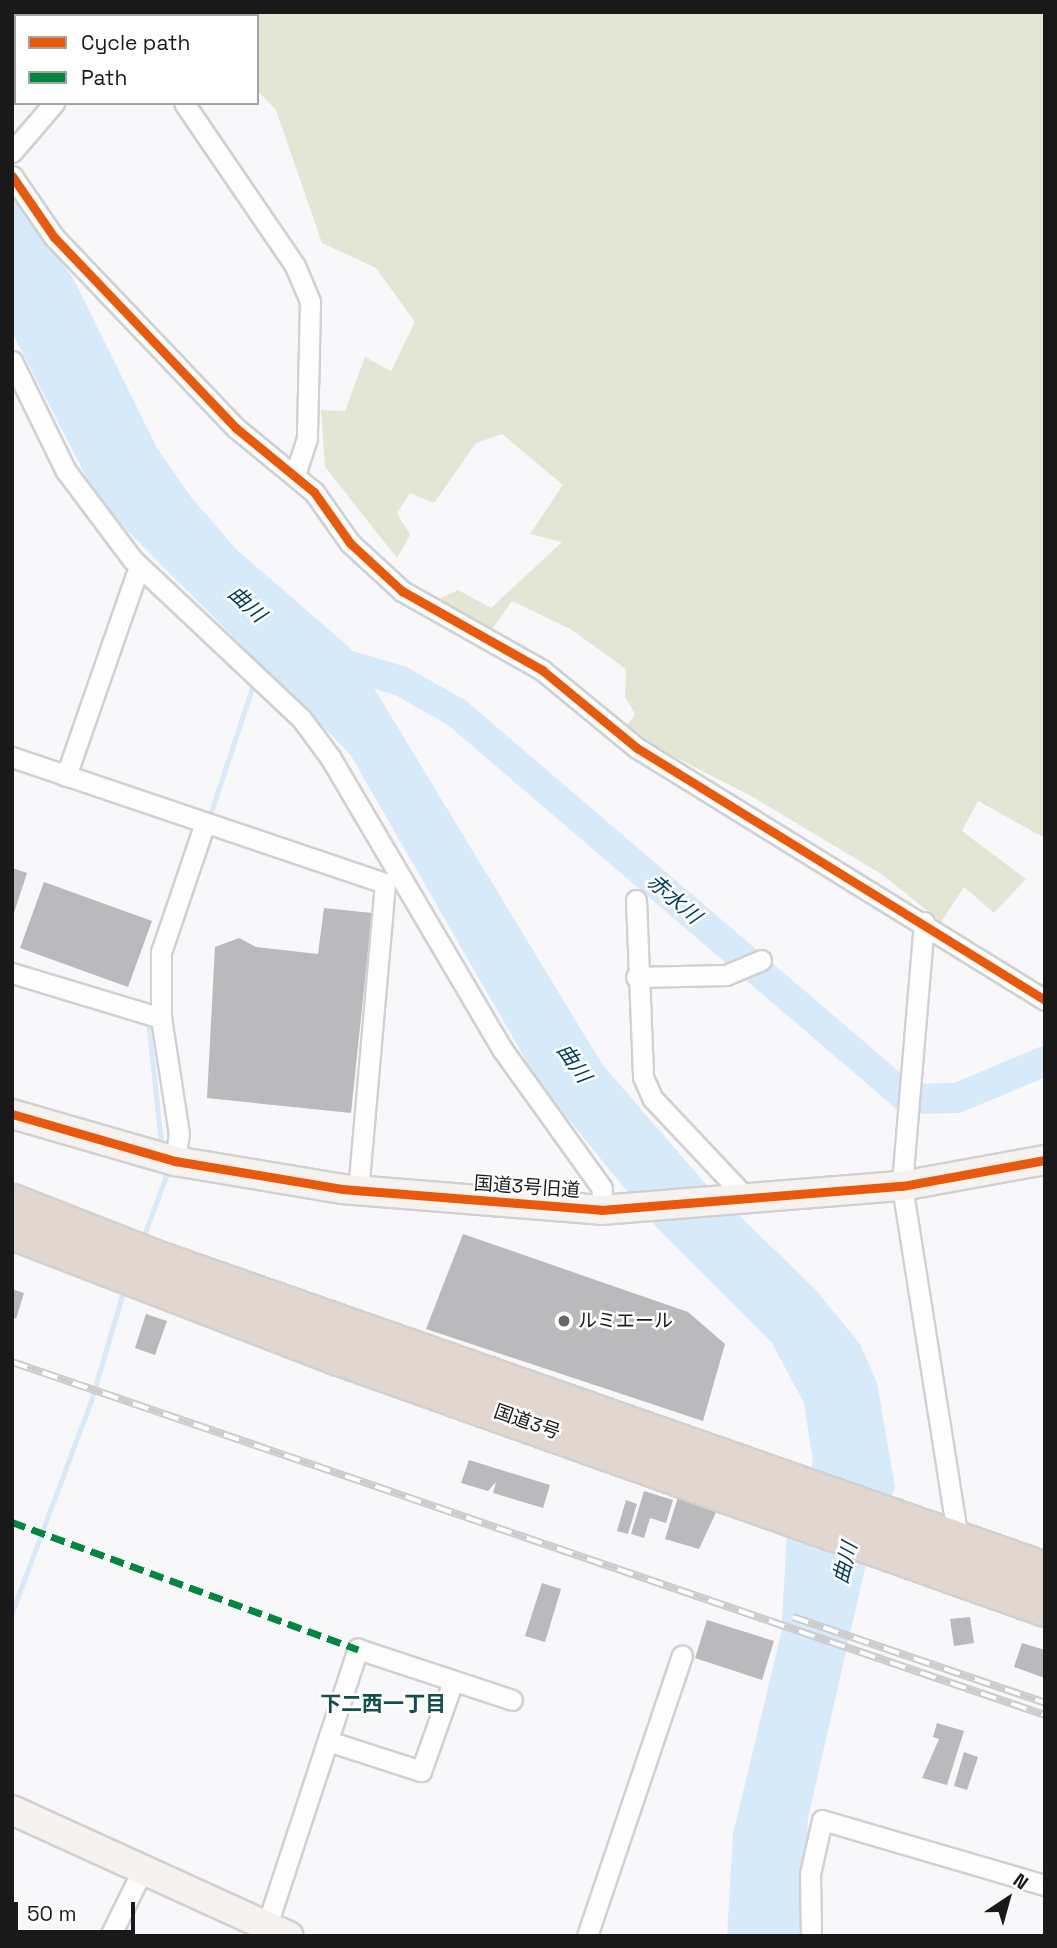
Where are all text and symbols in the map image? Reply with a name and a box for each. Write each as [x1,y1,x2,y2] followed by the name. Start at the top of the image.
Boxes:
[14,14,259,105] legend
[81,29,190,56] text: Cycle path
[81,64,127,91] text: Path
[223,581,271,627] water label: 曲川
[642,869,706,929] water label: 赤水川
[552,1039,596,1087] water label: 曲川
[473,1172,581,1202] street label: 国道3号旧道
[578,1310,673,1332] place label: ルミエール
[556,1313,572,1329] marker: ルミエール
[491,1400,563,1444] street label: 国道3号
[828,1540,862,1586] water label: 曲川
[320,1691,446,1717] district label: 下二西一丁目
[973,1864,1043,1934] north arrow
[1008,1868,1033,1895] text: N
[18,1888,138,1932] scale bar
[27,1900,77,1927] text: 50 m

